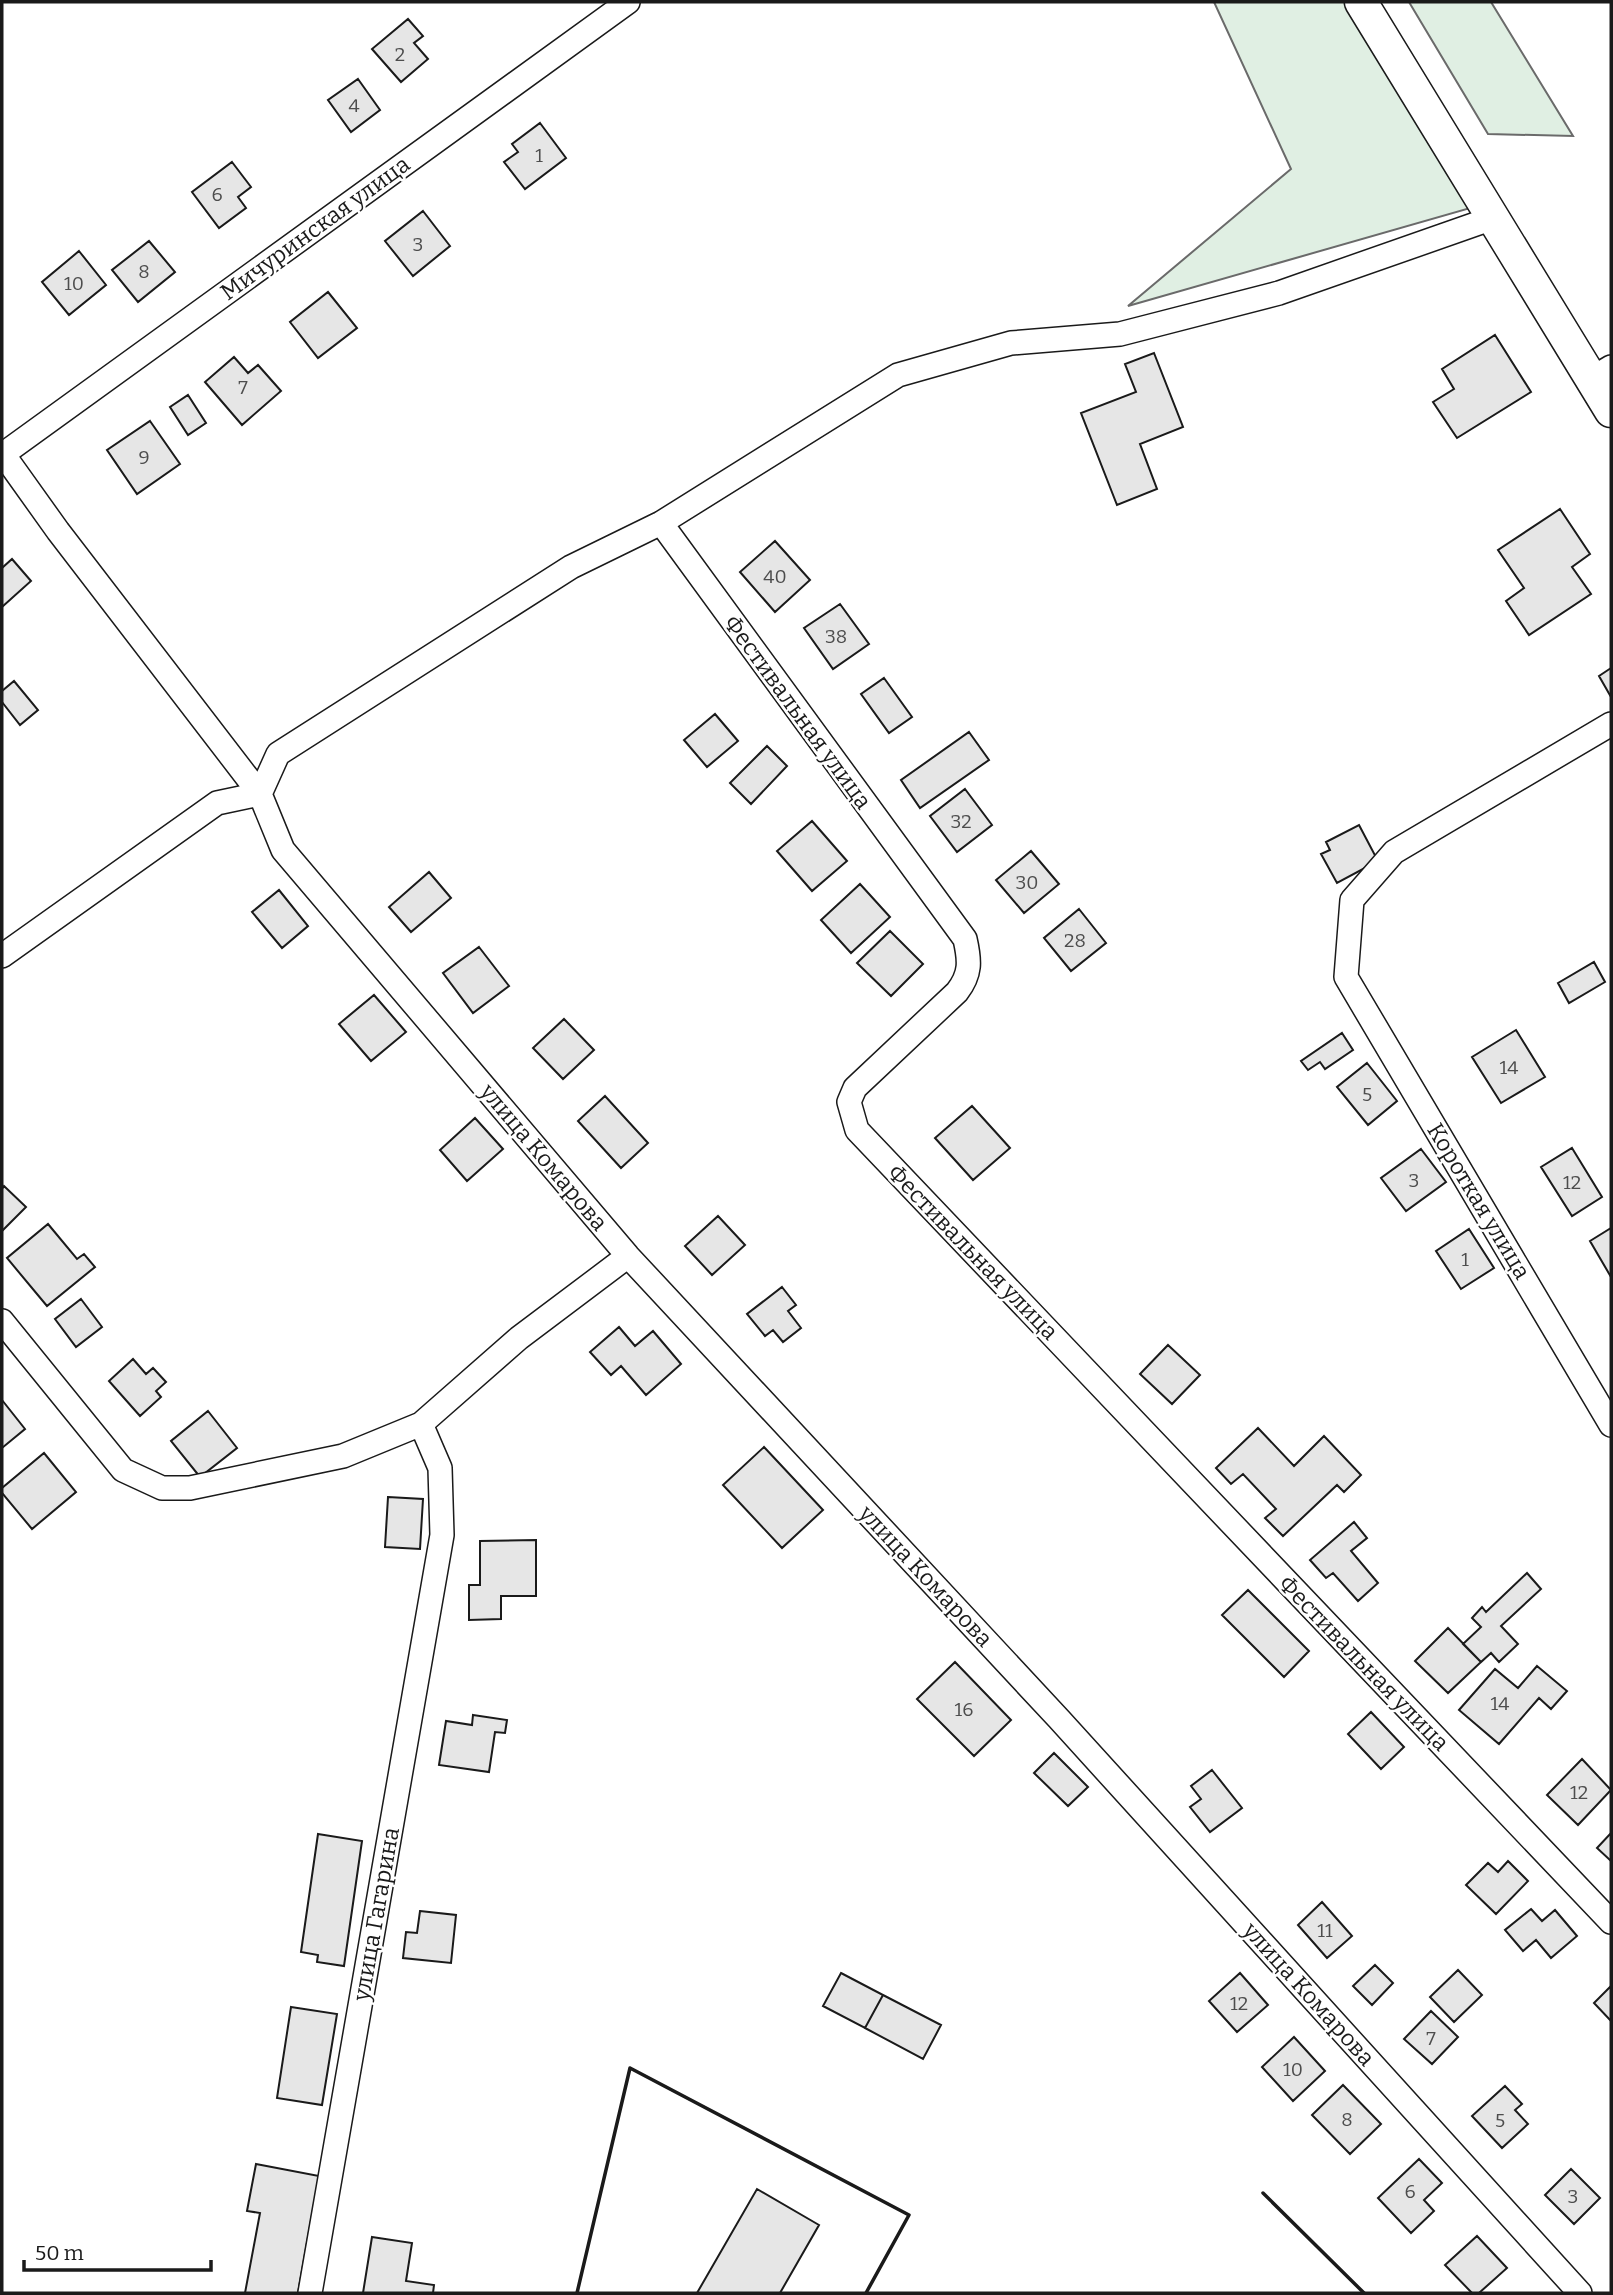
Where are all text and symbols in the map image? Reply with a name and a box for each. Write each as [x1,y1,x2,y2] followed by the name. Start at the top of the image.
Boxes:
[395,43,405,66] house number: 2
[348,94,360,117] house number: 4
[535,144,543,167] house number: 1
[215,150,416,306] street label: Мичуринская улица
[211,183,223,206] house number: 6
[413,233,423,256] house number: 3
[138,260,150,283] house number: 8
[64,272,84,295] house number: 10
[238,376,248,399] house number: 7
[138,446,150,469] house number: 9
[763,565,787,588] house number: 40
[718,610,878,815] street label: Фестивальная улица
[825,625,847,648] house number: 38
[950,810,972,833] house number: 32
[1015,871,1039,894] house number: 30
[1064,929,1086,952] house number: 28
[1500,1056,1518,1079] house number: 14
[474,1077,614,1237] street label: улица Комарова
[1362,1083,1372,1106] house number: 5
[1421,1118,1537,1284] street label: Короткая улица
[882,1158,1064,1346] street label: Фестивальная улица
[1409,1169,1419,1192] house number: 3
[1563,1171,1581,1194] house number: 12
[1461,1248,1469,1271] house number: 1
[853,1499,999,1653] street label: улица Комарова
[1273,1569,1455,1757] street label: Фестивальная улица
[1491,1692,1509,1715] house number: 14
[955,1698,973,1721] house number: 16
[1570,1781,1588,1804] house number: 12
[347,1825,405,2004] street label: улица Гагарина
[1237,1916,1381,2072] street label: улица Комарова
[1317,1919,1333,1942] house number: 11
[1230,1992,1248,2015] house number: 12
[1426,2027,1436,2050] house number: 7
[1283,2058,1303,2081] house number: 10
[1341,2108,1353,2131] house number: 8
[1495,2109,1505,2132] house number: 5
[1404,2180,1416,2203] house number: 6
[1568,2185,1578,2208] house number: 3
[24,2228,212,2272] scale bar
[35,2240,84,2266] text: 50 m

